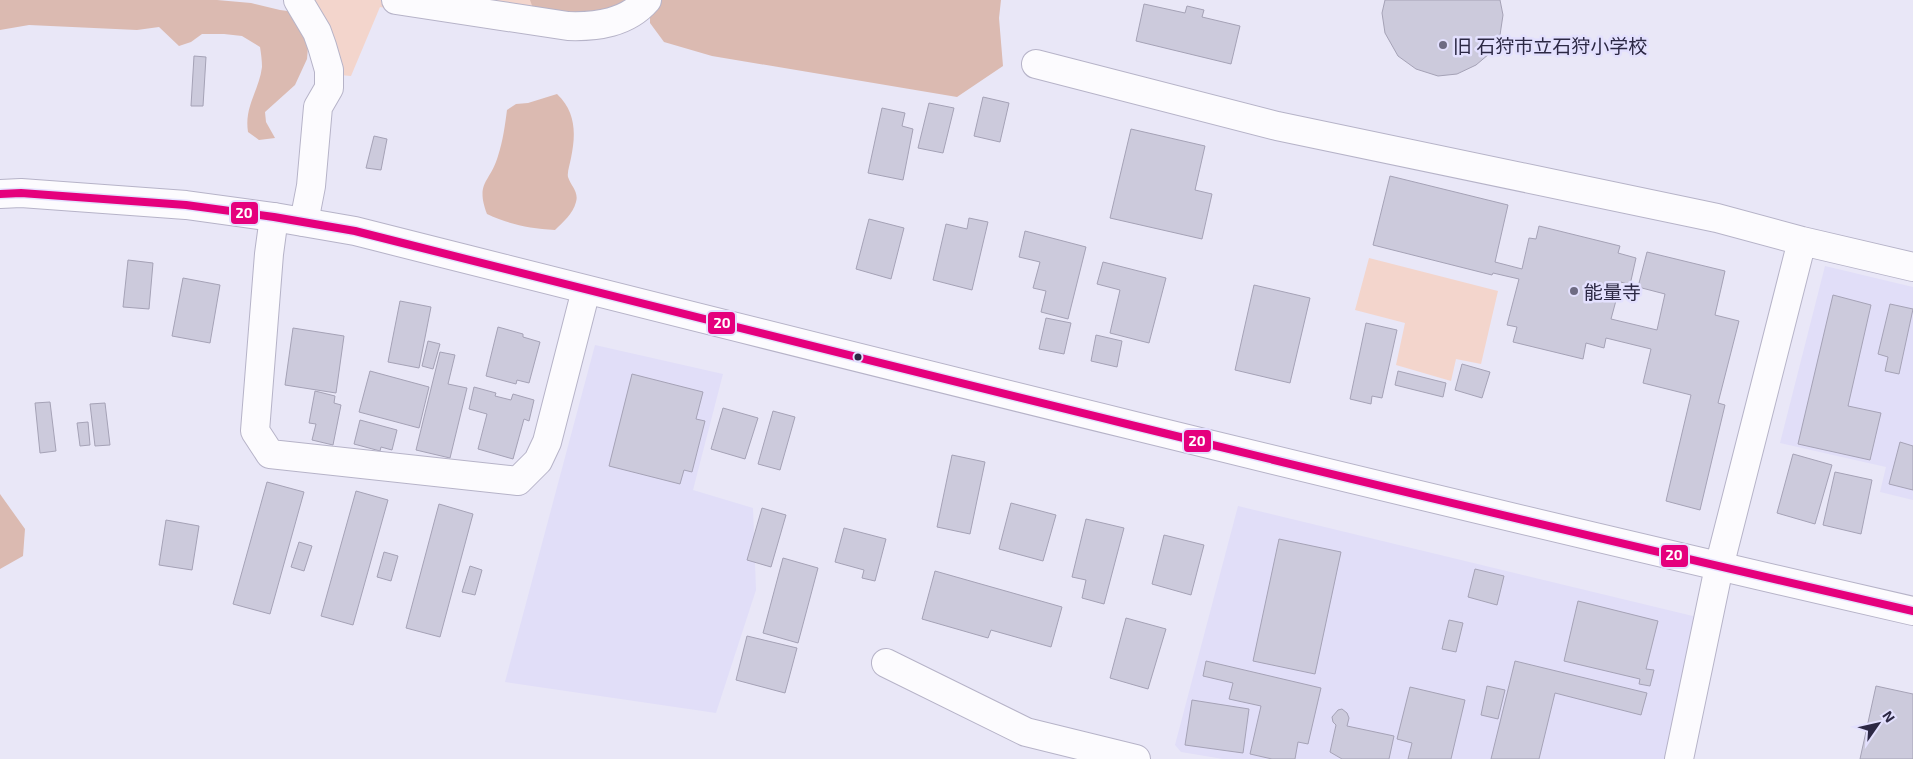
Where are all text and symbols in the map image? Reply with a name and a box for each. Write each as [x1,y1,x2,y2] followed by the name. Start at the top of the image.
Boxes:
[1453,34,1647,57] place label: 旧 石狩市立石狩小学校
[1437,39,1449,51] marker: 旧 石狩市立石狩小学校
[230,201,259,225] line badge: 20
[236,204,253,221] text: 20
[1584,280,1641,303] place label: 能量寺
[1568,285,1580,297] marker: 能量寺
[707,311,736,335] line badge: 20
[714,314,731,331] text: 20
[853,352,863,362] unlabelled marker
[1183,429,1212,453] line badge: 20
[1189,432,1206,449] text: 20
[1660,544,1689,568] line badge: 20
[1666,546,1683,563] text: 20
[1853,699,1903,749] north arrow
[1879,708,1899,725] text: N

